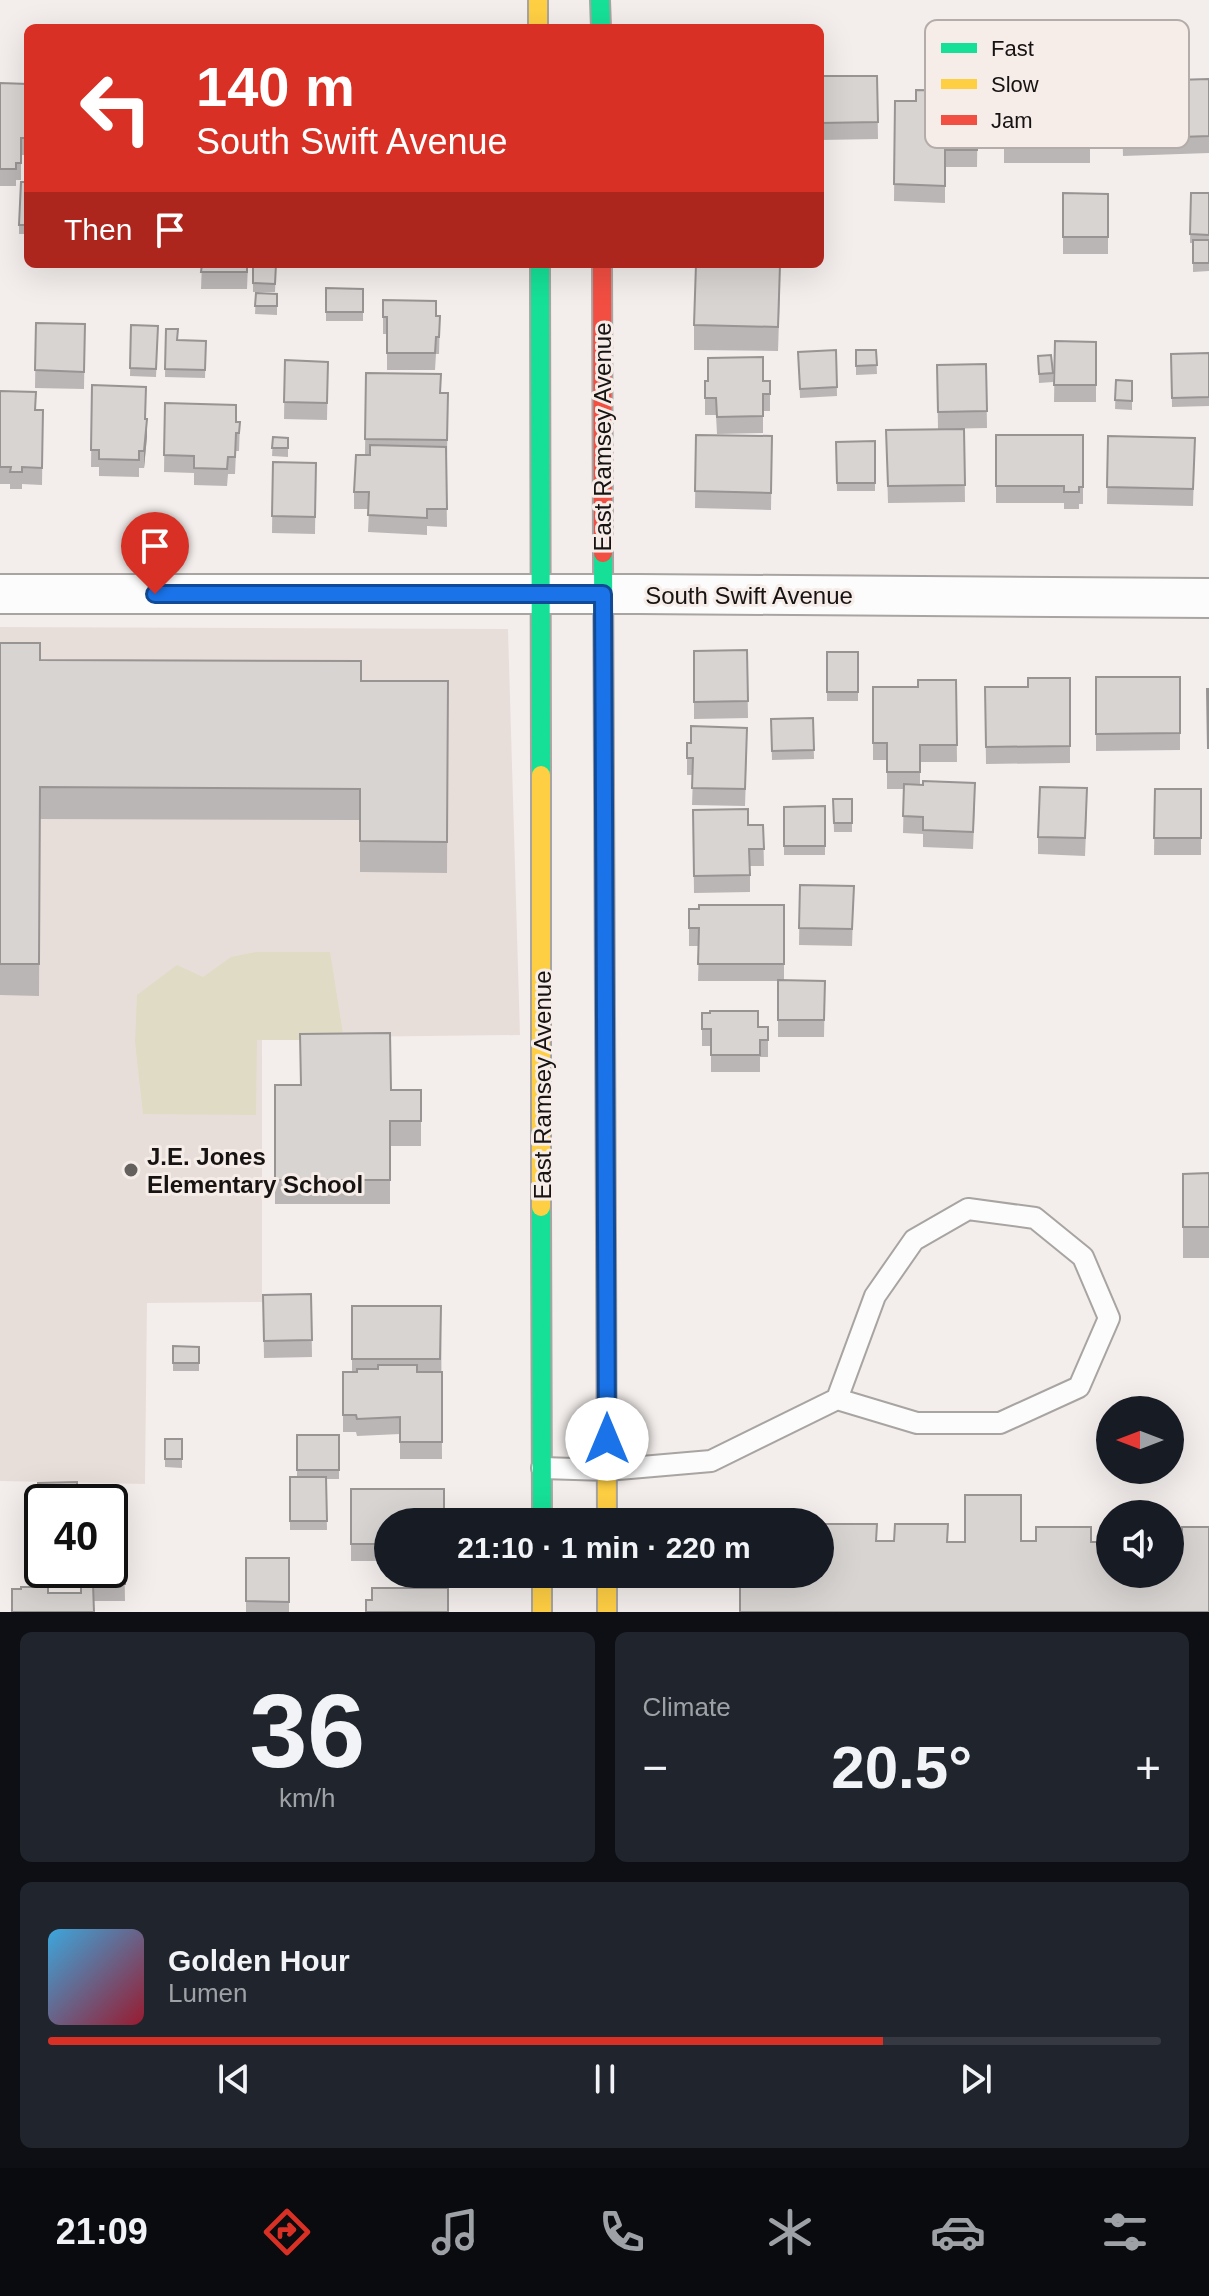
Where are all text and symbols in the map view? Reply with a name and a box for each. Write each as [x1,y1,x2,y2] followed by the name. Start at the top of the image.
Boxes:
[925,20,1189,148] legend
[991,36,1034,61] text: Fast
[196,55,355,118] text: 140 m
[64,56,168,160] icon: left
[991,72,1039,97] text: Slow
[991,108,1033,133] text: Jam
[196,121,508,162] text: South Swift Avenue
[148,208,192,252] icon: arrive
[64,213,132,246] text: Then
[589,322,616,552] street label: East Ramsey Avenue
[121,512,189,594] pin
[133,524,177,568] icon: arrive
[645,582,853,609] street label: South Swift Avenue
[529,970,556,1200] street label: East Ramsey Avenue
[147,1143,363,1198] place label: J.E. Jones Elementary School
[122,1161,140,1179] marker: J.E. Jones Elementary School
[1096,1396,1184,1484] north arrow
[1096,1396,1184,1588] map controls
[565,1397,649,1481] position arrow
[24,1484,128,1588] speed limit sign: 40
[1096,1500,1184,1588] button: sound
[457,1531,751,1564] text: 21:10 · 1 min · 220 m
[249,1673,365,1789] text: 36
[643,1692,731,1722] text: Climate
[831,1734,972,1801] text: 20.5°
[643,1743,668,1792] text: −
[1135,1743,1161,1792] text: +
[279,1783,335,1813] text: km/h
[168,1944,350,1977] text: Golden Hour
[168,1978,248,2008] text: Lumen
[212,2057,256,2101] icon: previous
[583,2057,627,2101] icon: pause
[954,2057,998,2101] icon: next
[259,2204,315,2260] icon: directions
[427,2204,483,2260] icon: music
[594,2204,650,2260] icon: phone
[762,2204,818,2260] icon: climate
[930,2204,986,2260] icon: car
[1097,2204,1153,2260] icon: filters
[56,2211,148,2252] text: 21:09

